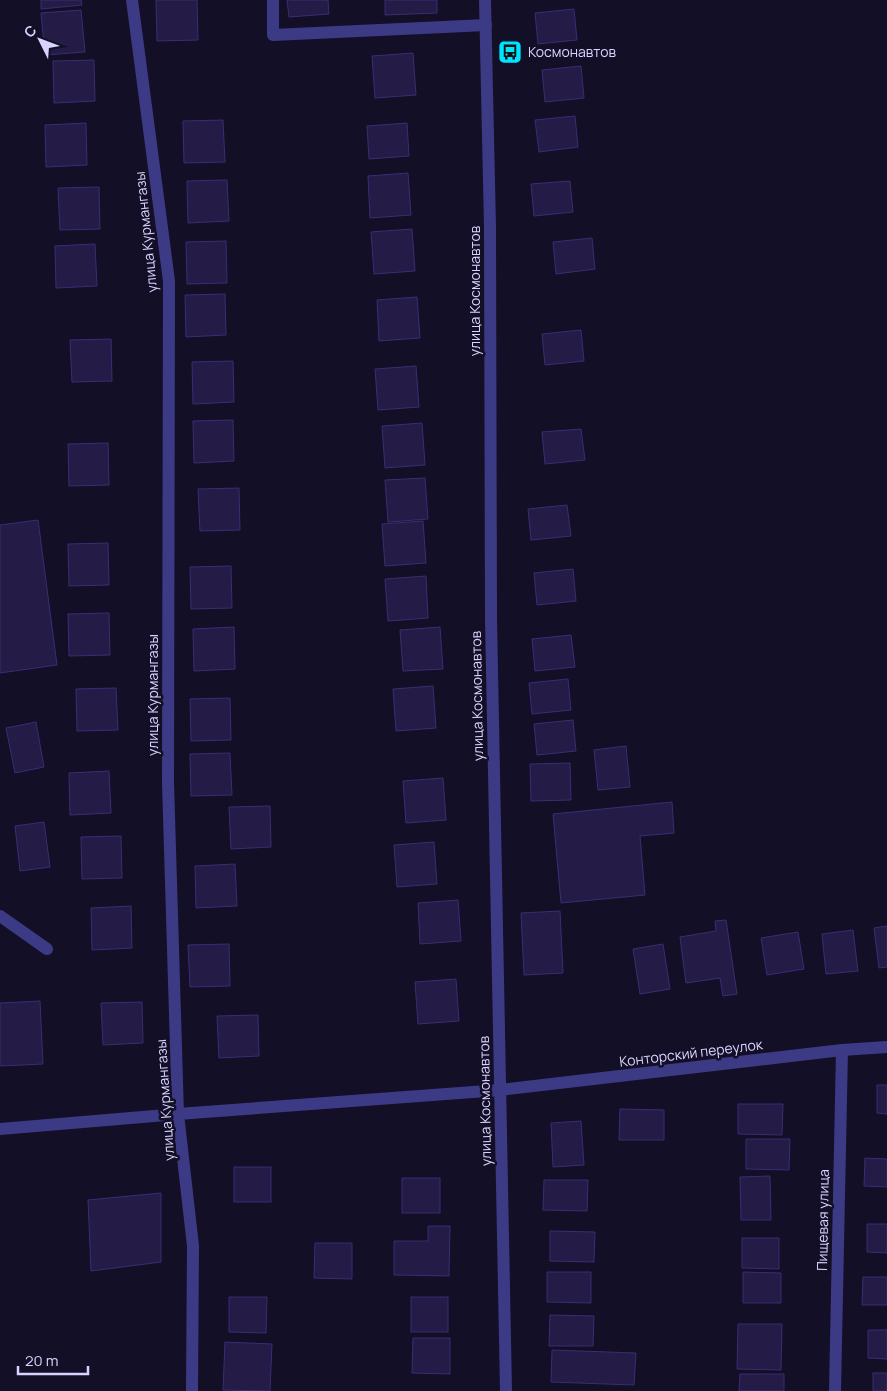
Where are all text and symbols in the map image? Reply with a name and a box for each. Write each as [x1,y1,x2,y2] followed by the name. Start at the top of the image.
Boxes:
[15,15,65,65] north arrow
[19,21,40,41] text: С
[497,39,523,65] bus stop icon: Космонавтов
[528,42,617,61] place label: Космонавтов
[130,170,161,294] street label: улица Курмангазы
[465,225,484,356] street label: улица Космонавтов
[466,630,487,761] street label: улица Космонавтов
[143,634,162,756] street label: улица Курмангазы
[618,1034,765,1071] street label: Конторский переулок
[474,1035,495,1166] street label: улица Космонавтов
[151,1039,178,1162] street label: улица Курмангазы
[812,1169,833,1271] street label: Пищевая улица
[18,1344,88,1376] scale bar
[25,1350,58,1371] text: 20 m

